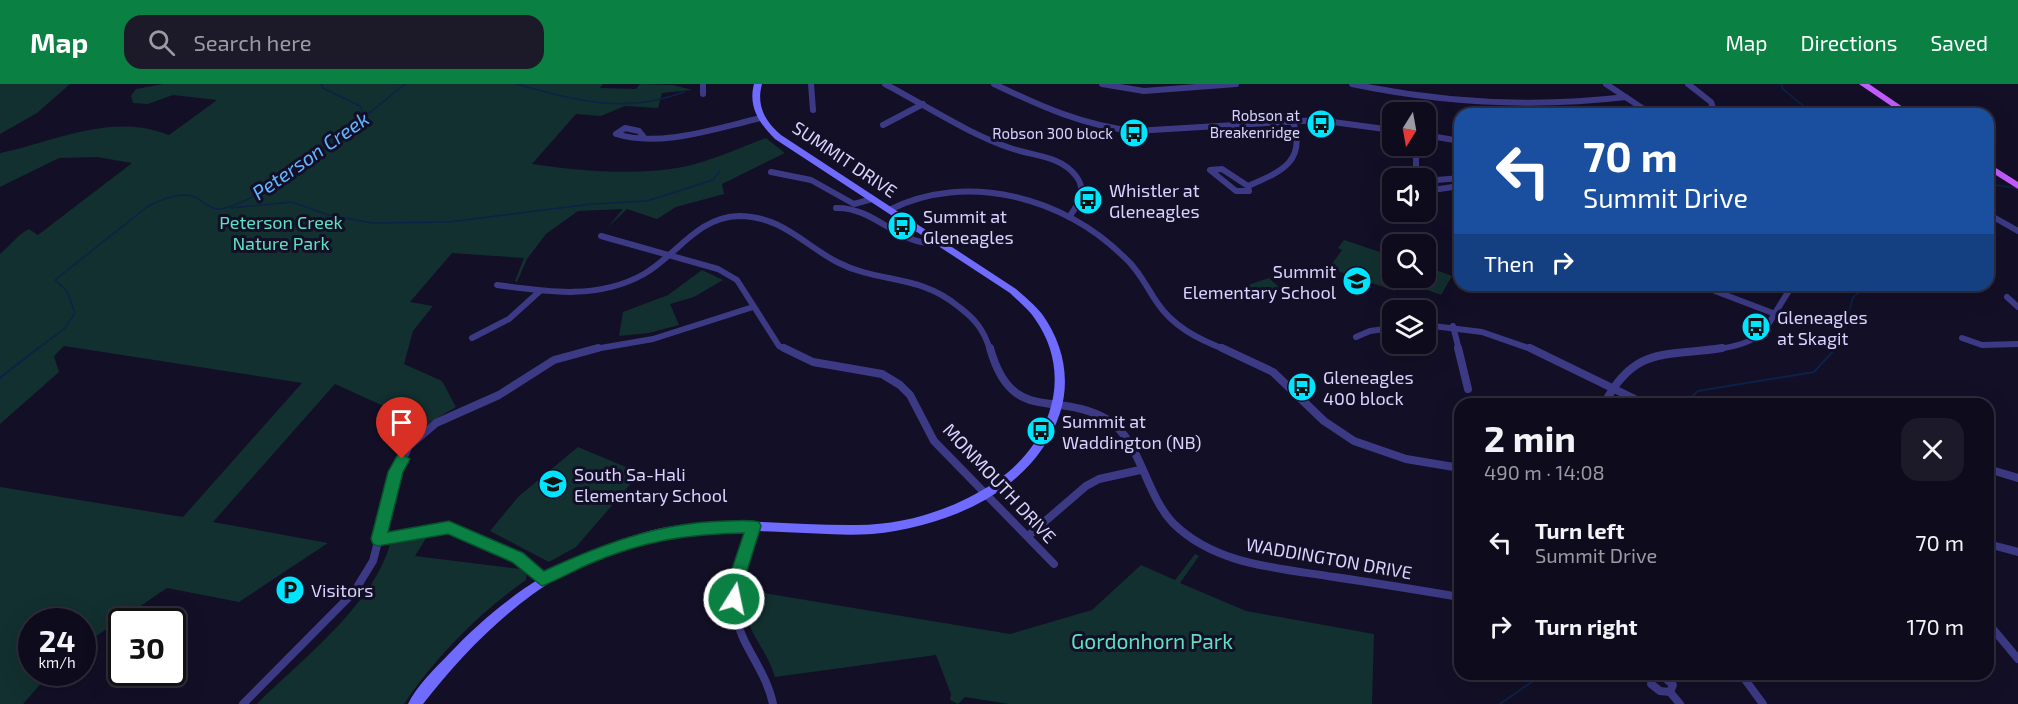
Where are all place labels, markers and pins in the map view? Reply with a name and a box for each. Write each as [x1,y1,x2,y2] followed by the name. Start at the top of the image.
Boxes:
[1210,106,1300,141] place label: Robson at Breakenridge
[1305,108,1337,140] bus stop icon: Robson at Breakenridge
[1118,117,1150,149] bus stop icon: Robson 300 block
[992,124,1113,142] place label: Robson 300 block
[1109,179,1200,222] place label: Whistler at Gleneagles
[1072,184,1104,216] bus stop icon: Whistler at Gleneagles
[923,205,1014,248] place label: Summit at Gleneagles
[886,210,918,242] bus stop icon: Summit at Gleneagles
[1183,260,1337,303] place label: Summit Elementary School
[1341,265,1373,297] school or university icon: Summit Elementary School
[1777,306,1868,349] place label: Gleneagles at Skagit
[1740,311,1772,343] bus stop icon: Gleneagles at Skagit
[1323,366,1414,409] place label: Gleneagles 400 block
[1286,371,1318,403] bus stop icon: Gleneagles 400 block
[376,397,427,459] pin
[1062,410,1201,453] place label: Summit at Waddington (NB)
[1025,415,1057,447] bus stop icon: Summit at Waddington (NB)
[574,463,728,506] place label: South Sa-Hali Elementary School
[537,468,569,500] school or university icon: South Sa-Hali Elementary School
[274,574,306,606] parking icon: Visitors
[311,579,373,601] place label: Visitors

